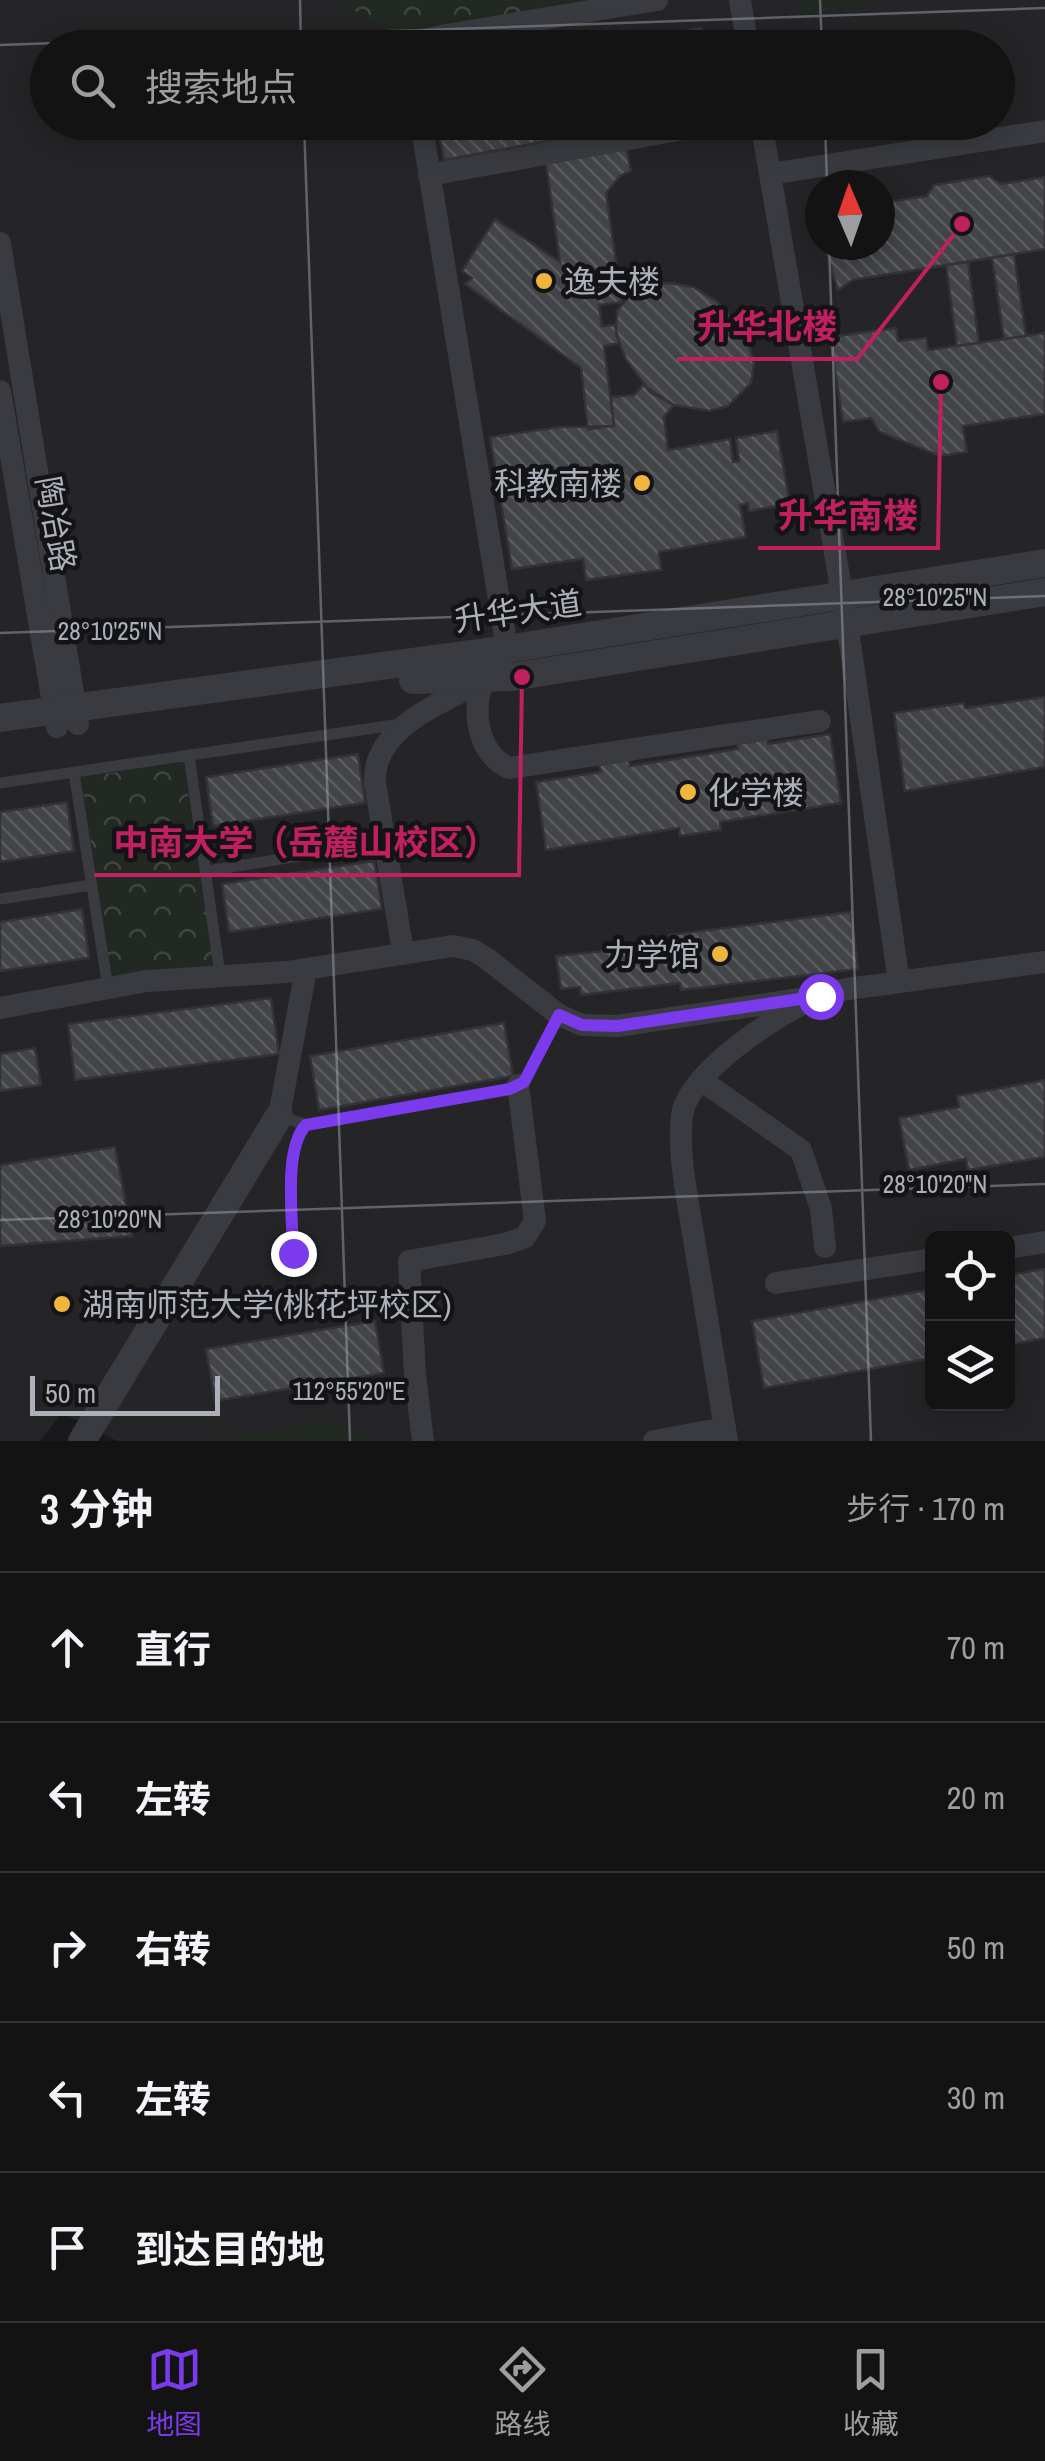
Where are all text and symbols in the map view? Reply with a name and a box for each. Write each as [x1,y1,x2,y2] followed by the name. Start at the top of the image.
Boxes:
[30,30,1015,140] search box
[65,58,120,113] icon: search
[145,62,297,113] text: 搜索地点
[805,170,895,260] north arrow
[564,260,660,303] place label: 逸夫楼
[533,270,555,292] marker: 逸夫楼
[677,294,857,359] callout: 升华北楼
[697,303,837,350] text: 升华北楼
[494,462,622,505] place label: 科教南楼
[631,472,653,494] marker: 科教南楼
[26,473,86,575] street label: 陶冶路
[758,483,938,548] callout: 升华南楼
[778,492,918,539] text: 升华南楼
[883,580,987,614] text: 28°10'25"N
[452,581,584,641] street label: 升华大道
[58,614,162,648] text: 28°10'25"N
[708,771,804,814] place label: 化学楼
[677,781,699,803] marker: 化学楼
[94,810,519,875] callout: 中南大学（岳麓山校区）
[113,819,499,866] text: 中南大学（岳麓山校区）
[604,933,700,976] place label: 力学馆
[709,943,731,965] marker: 力学馆
[798,974,844,1020] route start
[883,1167,987,1201] text: 28°10'20"N
[58,1202,162,1236] text: 28°10'20"N
[271,1231,317,1277] route end
[925,1231,1015,1411] map controls
[925,1231,1015,1321] button: locate
[82,1283,451,1326] place label: 湖南师范大学(桃花坪校区)
[51,1293,73,1315] marker: 湖南师范大学(桃花坪校区)
[925,1321,1015,1411] button: layers
[30,1371,220,1416] scale bar
[45,1374,96,1412] text: 50 m
[292,1374,406,1408] text: 112°55'20"E
[40,1481,153,1537] text: 3 分钟
[846,1487,1005,1530] text: 步行 · 170 m
[40,1620,95,1675] icon: ahead
[135,1624,211,1675] text: 直行
[947,1626,1005,1669] text: 70 m
[40,1770,95,1825] icon: left
[135,1774,211,1825] text: 左转
[947,1776,1005,1819] text: 20 m
[40,1920,95,1975] icon: right
[135,1924,211,1975] text: 右转
[947,1926,1005,1969] text: 50 m
[40,2070,95,2125] icon: left
[135,2074,211,2125] text: 左转
[947,2076,1005,2119] text: 30 m
[40,2220,95,2275] icon: arrive
[135,2224,325,2275] text: 到达目的地
[146,2342,202,2443] tab: 地图
[494,2342,551,2443] tab: 路线
[843,2342,899,2443] tab: 收藏

